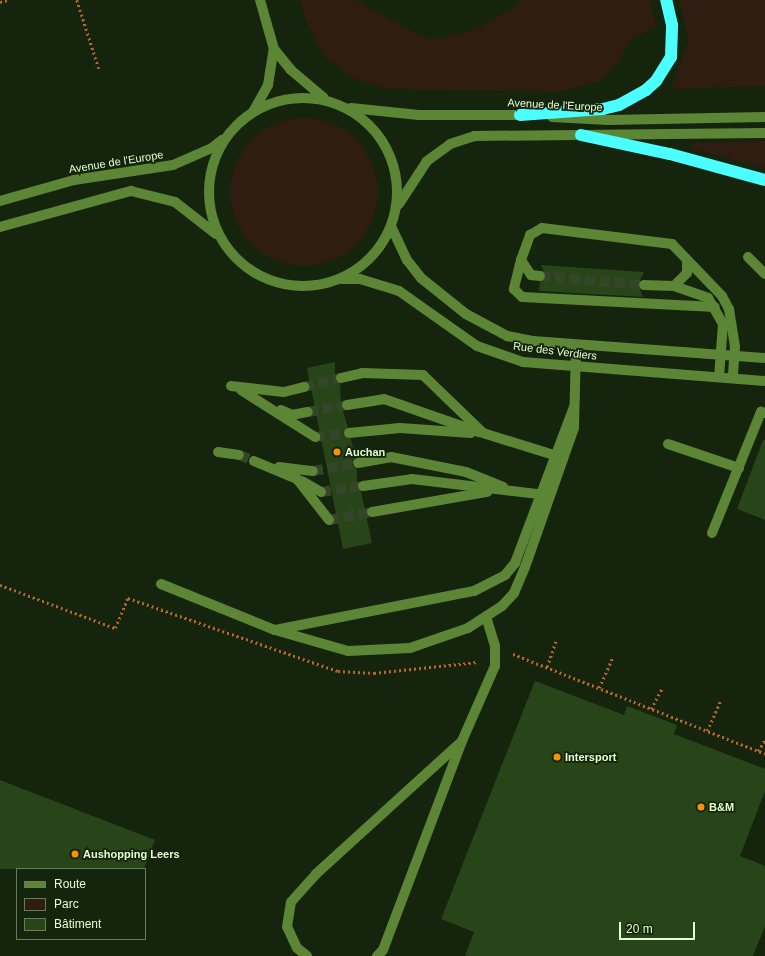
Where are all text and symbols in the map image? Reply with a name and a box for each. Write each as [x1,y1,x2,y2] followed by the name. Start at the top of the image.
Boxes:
[507,96,603,114] street label: Avenue de l'Europe
[68,148,164,176] street label: Avenue de l'Europe
[512,339,598,363] street label: Rue des Verdiers
[345,445,385,459] place label: Auchan
[332,447,342,457] marker: Auchan
[565,750,616,764] place label: Intersport
[552,752,562,762] marker: Intersport
[709,800,734,814] place label: B&M
[696,802,706,812] marker: B&M
[83,847,180,861] place label: Aushopping Leers
[70,849,80,859] marker: Aushopping Leers
[16,868,146,940] legend
[54,877,86,891] text: Route
[54,897,79,911] text: Parc
[621,914,697,940] scale bar
[54,917,101,931] text: Bâtiment
[626,922,653,936] text: 20 m

